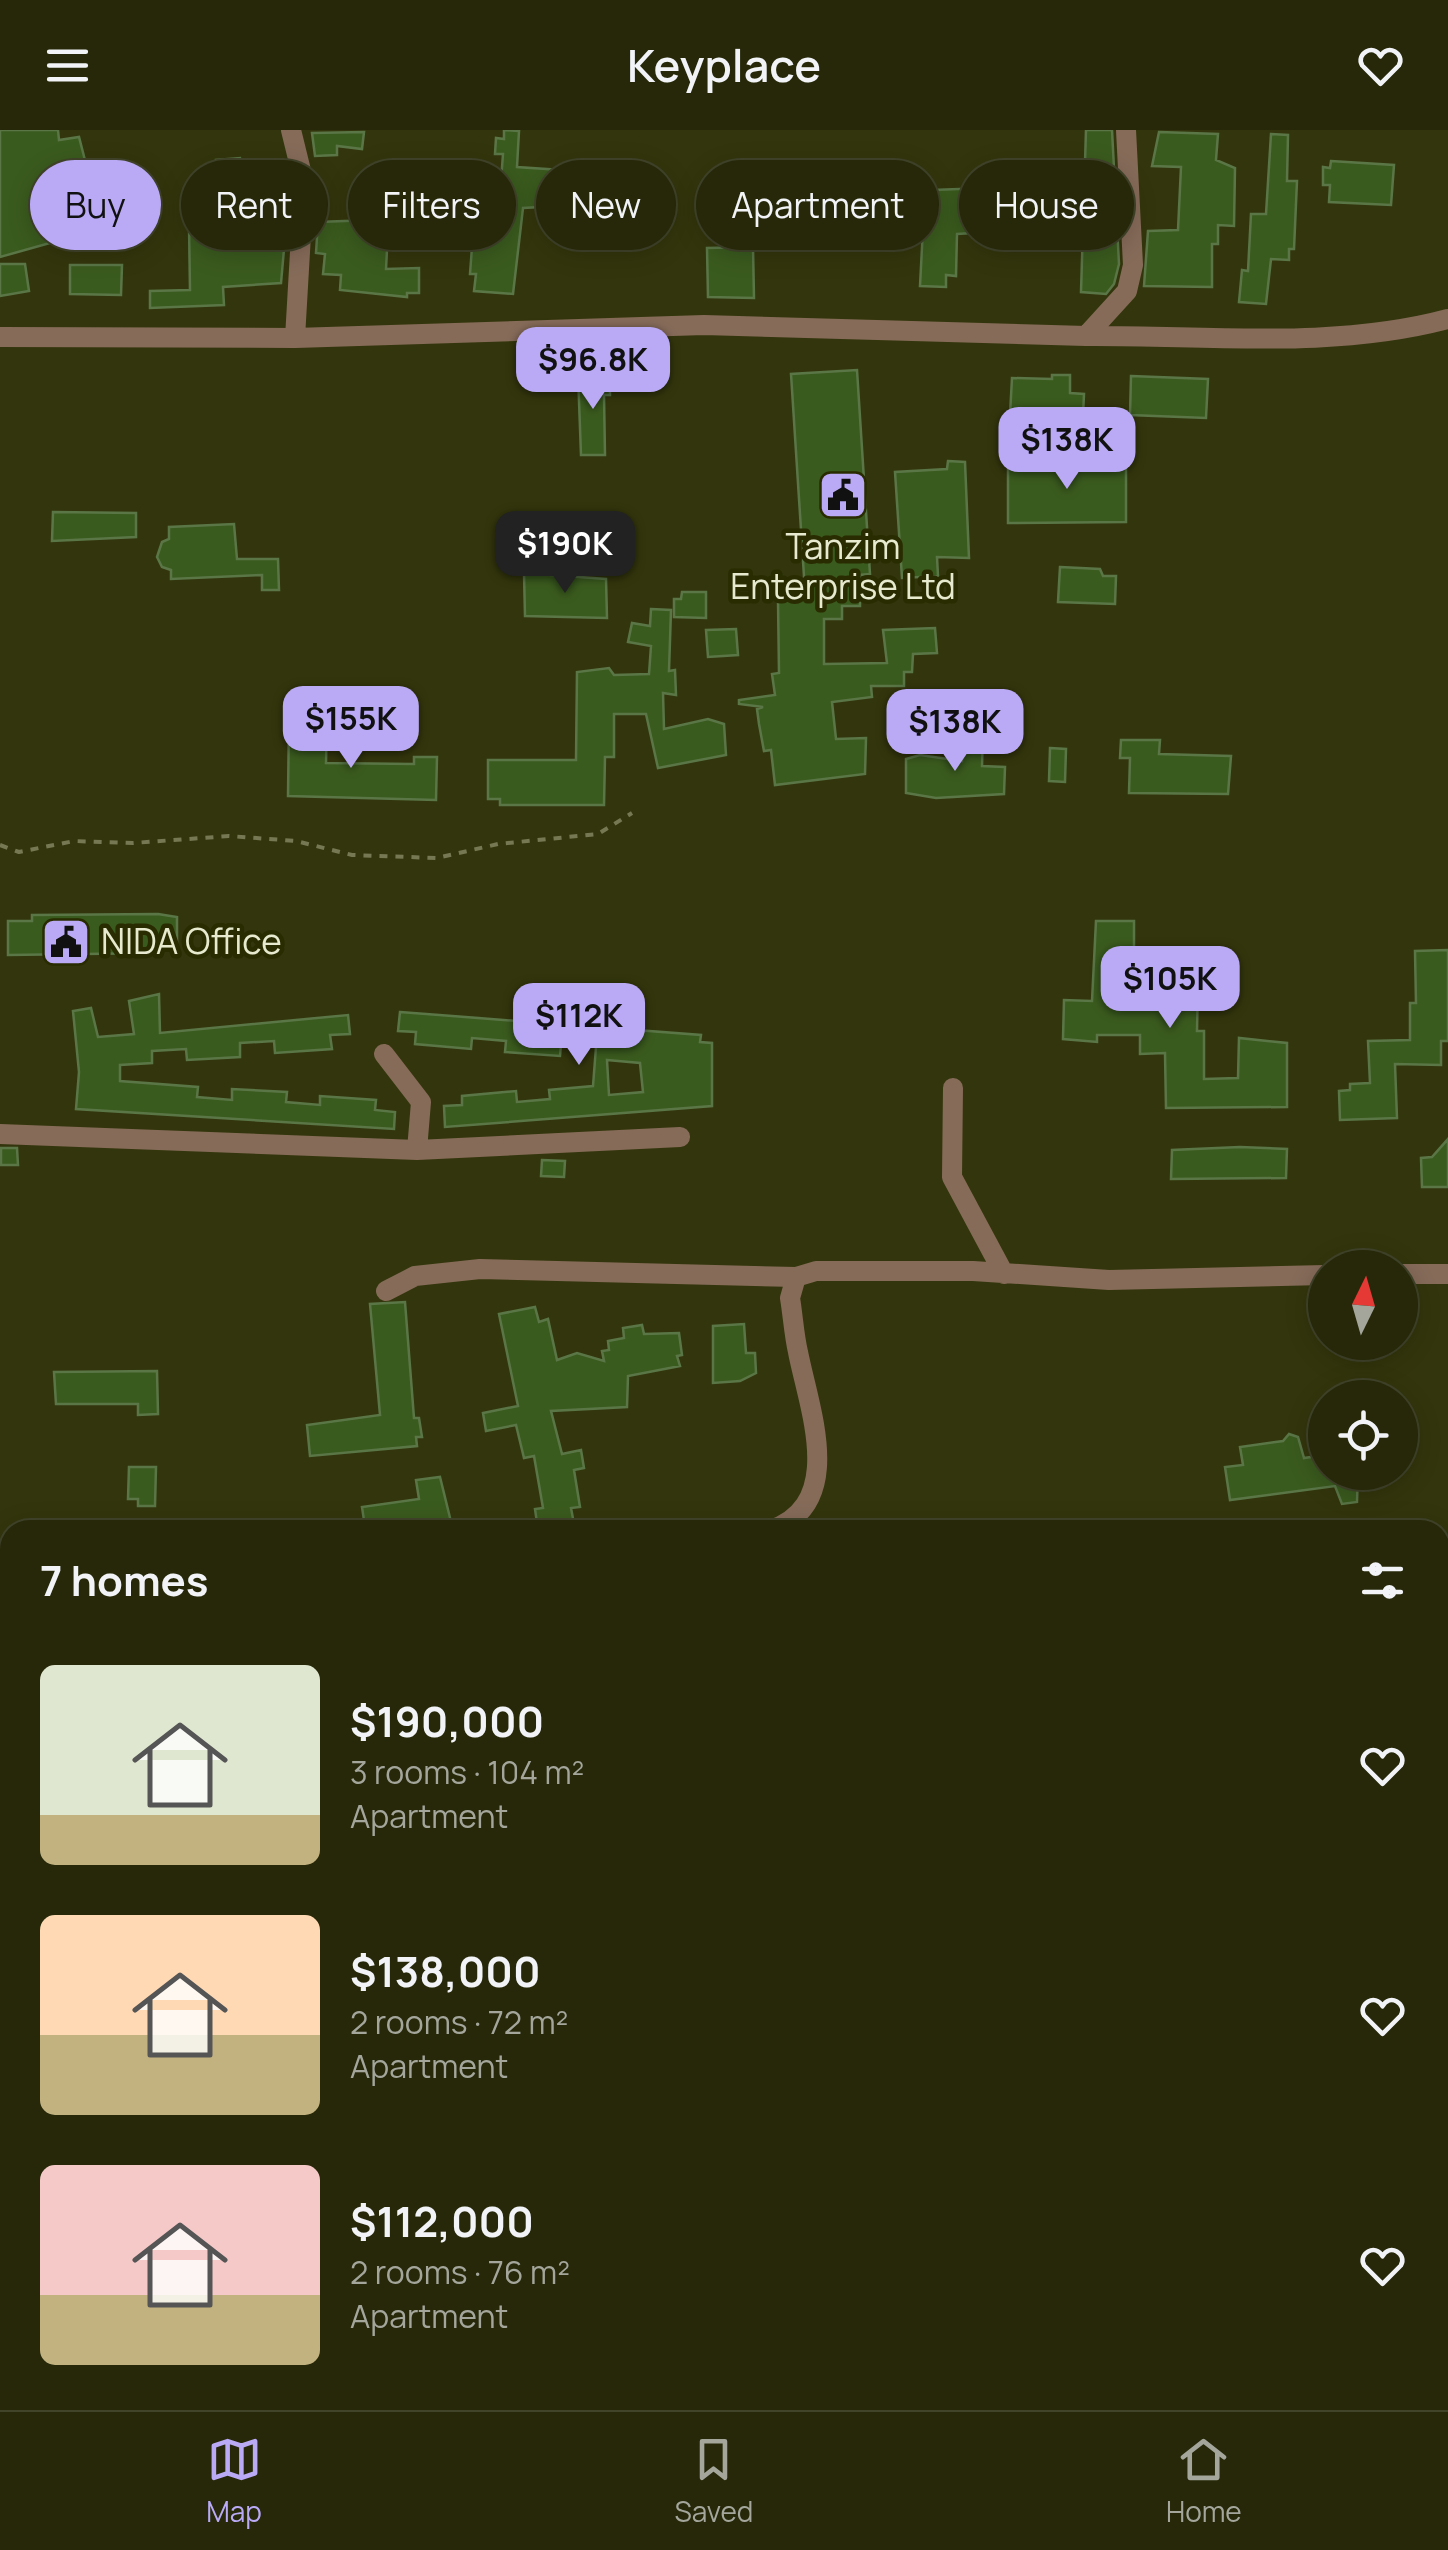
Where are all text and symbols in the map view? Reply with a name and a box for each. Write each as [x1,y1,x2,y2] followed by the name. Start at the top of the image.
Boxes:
[627,34,821,96] text: Keyplace
[40,38,95,93] icon: menu
[1353,38,1408,93] icon: heart
[30,160,161,250] chip: Buy
[181,160,328,250] chip: Rent
[348,160,516,250] chip: Filters
[536,160,676,250] chip: New
[696,160,939,250] chip: Apartment
[959,160,1134,250] chip: House
[512,327,674,412] pin: $96.8K
[538,337,648,381] text: $96.8K
[997,407,1137,492] pin: $138K
[1020,417,1114,461] text: $138K
[817,469,869,521] public building icon: Tanzim Enterprise Ltd
[495,511,635,596] pin: $190K
[517,521,613,565] text: $190K
[730,522,956,610] place label: Tanzim Enterprise Ltd
[281,686,421,771] pin: $155K
[885,689,1025,774] pin: $138K
[305,696,397,740] text: $155K
[908,699,1002,743] text: $138K
[40,916,92,968] public building icon: NIDA Office
[101,917,282,965] place label: NIDA Office
[1100,946,1240,1031] pin: $105K
[1123,956,1217,1000] text: $105K
[509,983,649,1068] pin: $112K
[535,993,623,1037] text: $112K
[1308,1250,1418,1360] north arrow
[1308,1250,1418,1490] map controls
[1308,1380,1418,1490] button: locate
[40,1551,208,1609] text: 7 homes
[1355,1553,1410,1608] icon: filters
[350,1692,544,1750] text: $190,000
[120,1705,240,1825] icon: home
[1355,1738,1410,1793] icon: heart
[350,1750,584,1794] text: 3 rooms · 104 m²
[350,1794,508,1838] text: Apartment
[350,1942,541,2000] text: $138,000
[120,1955,240,2075] icon: home
[1355,1988,1410,2043] icon: heart
[350,2000,568,2044] text: 2 rooms · 72 m²
[350,2044,508,2088] text: Apartment
[350,2192,534,2250] text: $112,000
[120,2205,240,2325] icon: home
[1355,2238,1410,2293] icon: heart
[350,2250,570,2294] text: 2 rooms · 76 m²
[350,2294,508,2338] text: Apartment
[206,2432,262,2530] tab: Map
[675,2432,753,2530] tab: Saved
[1166,2432,1242,2530] tab: Home

